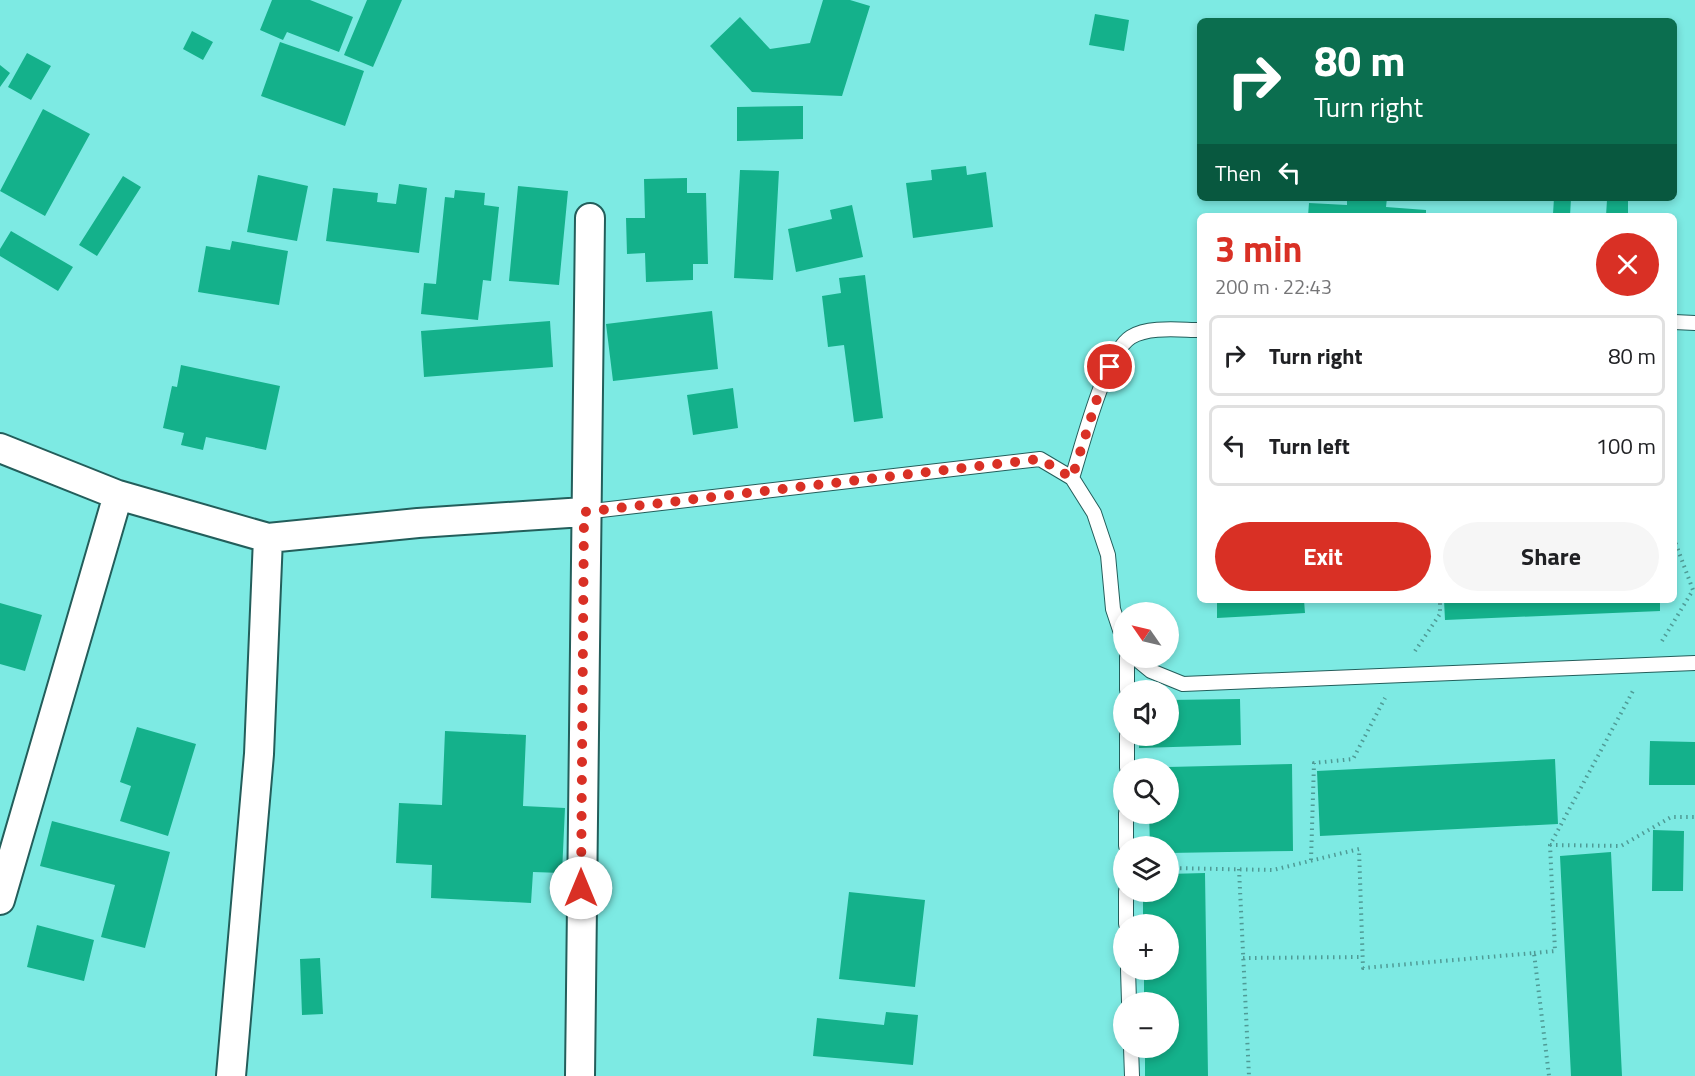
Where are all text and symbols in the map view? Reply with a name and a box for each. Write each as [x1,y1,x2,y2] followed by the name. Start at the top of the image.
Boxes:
[1314,28,1406,92] text: 80 m
[1215,42,1293,120] icon: right
[1314,86,1423,127] text: Turn right
[1215,156,1261,190] text: Then
[1273,156,1306,189] icon: left
[1215,221,1302,276] text: 3 min
[1596,233,1659,296] button: close
[1215,271,1332,302] text: 200 m · 22:43
[1218,339,1251,372] icon: right
[1269,339,1363,373] text: Turn right
[1608,339,1656,373] text: 80 m
[1084,341,1135,392] pin
[1093,350,1126,383] icon: arrive
[1218,429,1251,462] icon: left
[1269,429,1350,463] text: Turn left
[1596,429,1656,463] text: 100 m
[1215,522,1431,591] button: Exit
[1443,522,1659,591] button: Share
[1113,602,1179,668] north arrow
[1113,602,1179,1058] map controls
[1113,680,1179,746] button: sound
[1113,758,1179,824] button: search
[1113,836,1179,902] button: layers
[549,856,613,920] position arrow
[1113,914,1179,980] button: +
[1113,992,1179,1058] button: −

